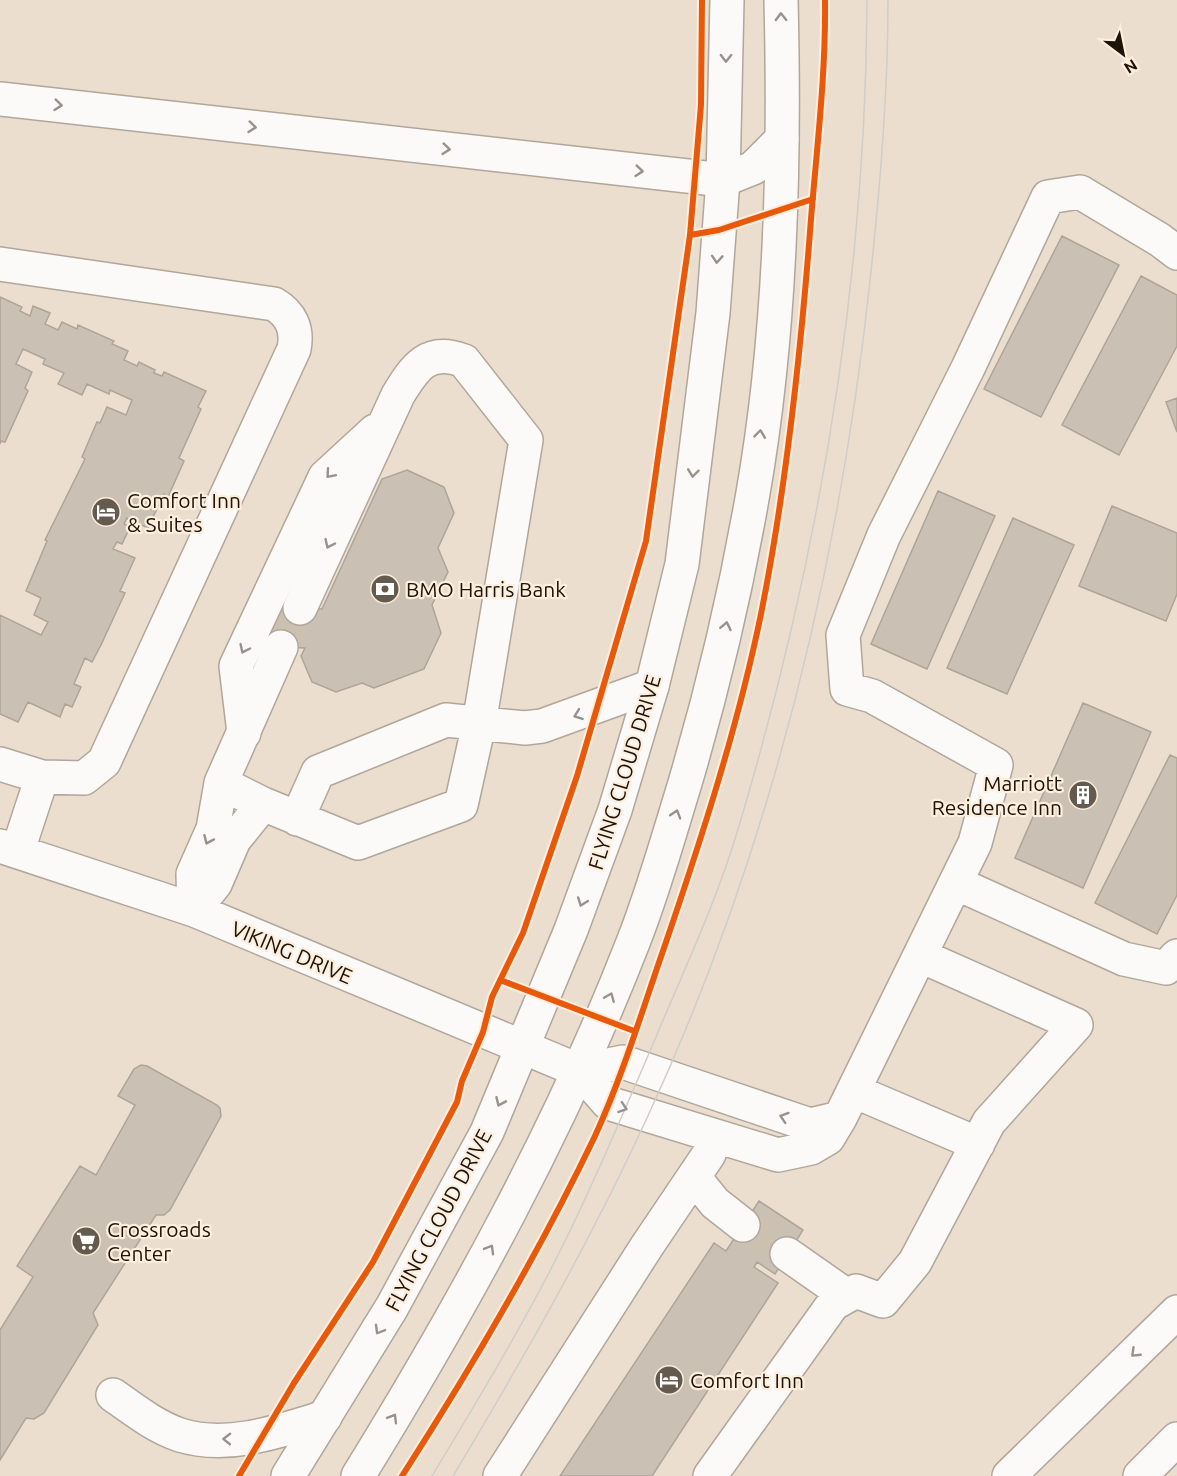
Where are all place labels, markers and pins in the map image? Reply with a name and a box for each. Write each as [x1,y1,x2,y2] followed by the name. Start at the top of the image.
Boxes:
[127,488,241,536] place label: Comfort Inn & Suites
[90,496,122,528] hotel icon: Comfort Inn & Suites
[369,573,401,605] bank icon: BMO Harris Bank
[406,577,566,601] place label: BMO Harris Bank
[932,771,1062,819] place label: Marriott Residence Inn
[1067,779,1099,811] building icon: Marriott Residence Inn
[107,1217,211,1265] place label: Crossroads Center
[70,1225,102,1257] supermarket icon: Crossroads Center
[653,1364,685,1396] hotel icon: Comfort Inn
[690,1368,804,1392] place label: Comfort Inn

